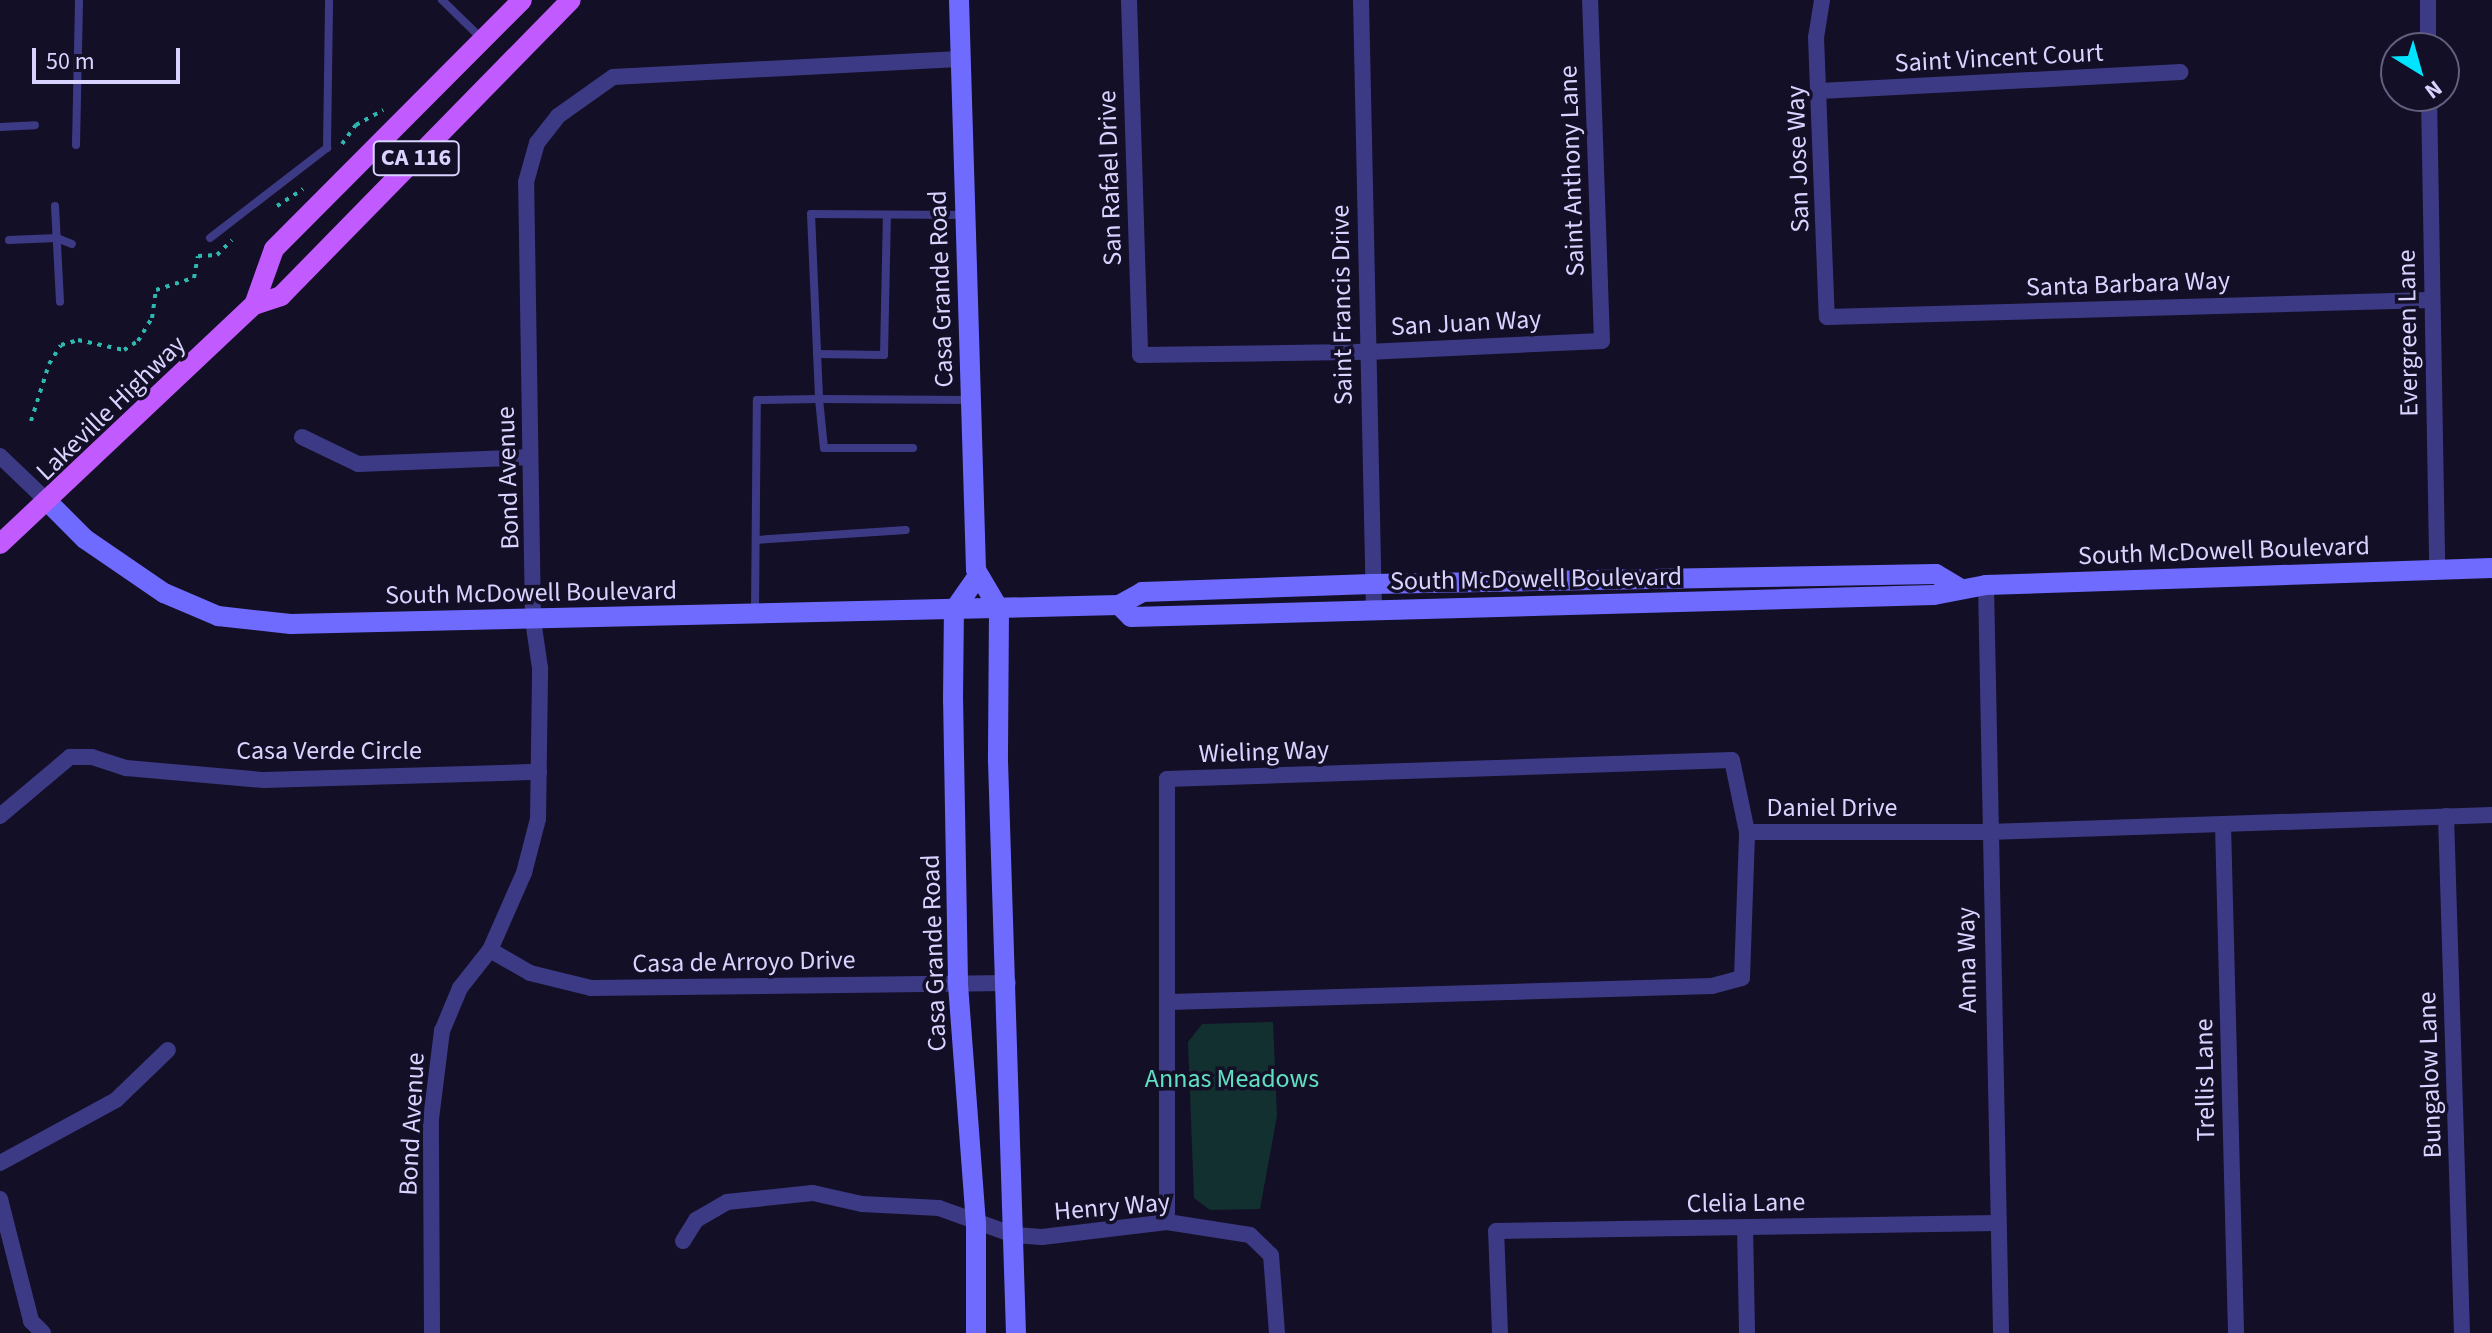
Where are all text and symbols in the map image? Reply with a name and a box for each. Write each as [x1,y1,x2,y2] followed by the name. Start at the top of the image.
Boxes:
[36,32,184,82] scale bar
[2380,32,2460,112] north arrow
[1894,37,2104,79] street label: Saint Vincent Court
[46,44,95,79] text: 50 m
[1553,65,1591,277] street label: Saint Anthony Lane
[2418,72,2449,107] text: N
[1780,85,1816,233] street label: San Jose Way
[1091,90,1129,266] street label: San Rafael Drive
[372,138,460,178] road number: CA 116
[922,190,960,388] street label: Casa Grande Road
[1325,205,1359,405] street label: Saint Francis Drive
[2391,249,2425,417] street label: Evergreen Lane
[2025,265,2231,303] street label: Santa Barbara Way
[1390,303,1542,343] street label: San Juan Way
[30,329,192,487] street label: Lakeville Highway
[490,406,526,550] street label: Bond Avenue
[2078,530,2370,572] street label: South McDowell Boulevard
[1390,561,1682,597] street label: South McDowell Boulevard
[385,575,677,611] street label: South McDowell Boulevard
[1198,734,1330,770] street label: Wieling Way
[236,735,422,767] street label: Casa Verde Circle
[1767,792,1897,824] street label: Daniel Drive
[915,854,953,1052] street label: Casa Grande Road
[1950,907,1984,1013] street label: Anna Way
[632,944,856,980] street label: Casa de Arroyo Drive
[2411,991,2449,1159] street label: Bungalow Lane
[2188,1018,2222,1142] street label: Trellis Lane
[393,1052,431,1196] street label: Bond Avenue
[1145,1063,1319,1095] park label: Annas Meadows
[1053,1186,1171,1228] street label: Henry Way
[1686,1186,1806,1220] street label: Clelia Lane

